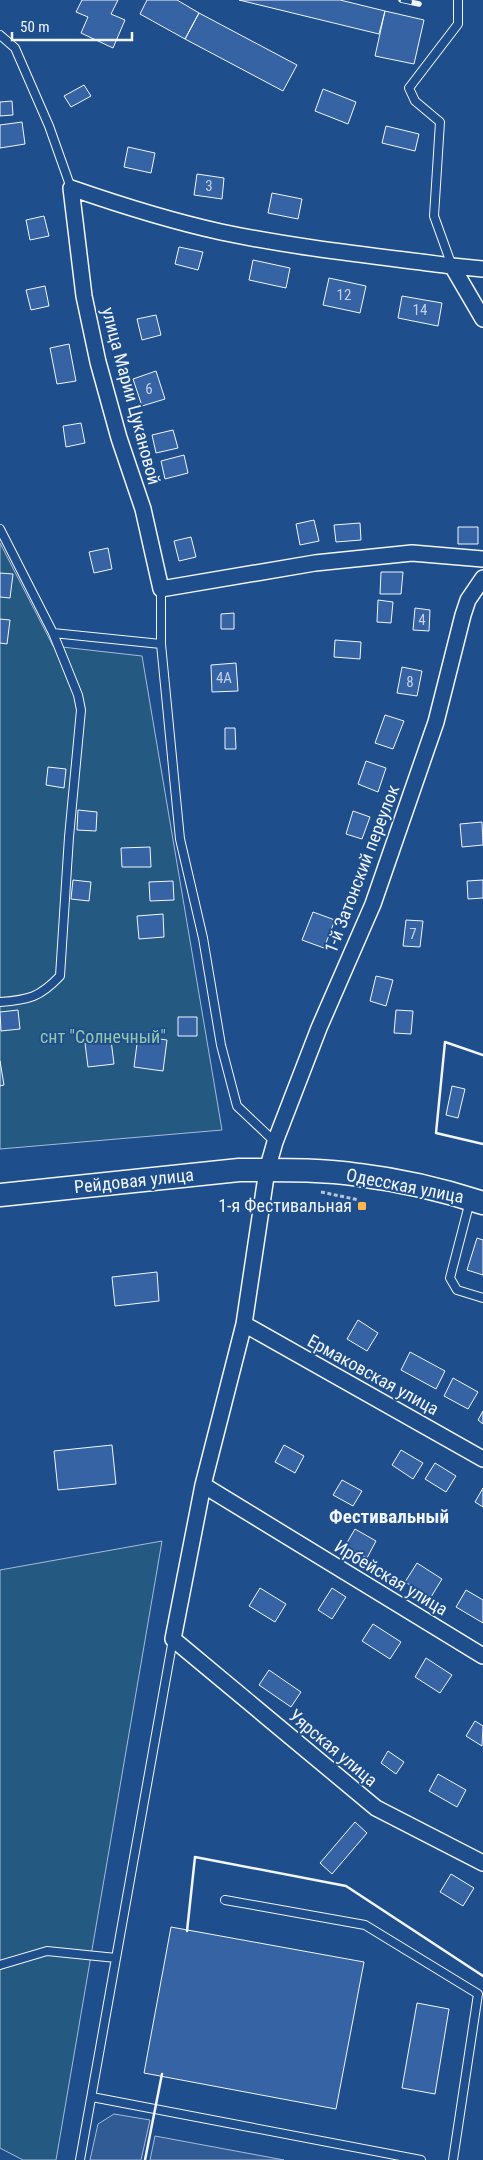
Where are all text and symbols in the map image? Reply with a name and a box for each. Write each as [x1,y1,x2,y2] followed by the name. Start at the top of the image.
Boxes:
[12,10,132,42] scale bar
[20,18,50,36] text: 50 m
[205,177,213,195] house number: 3
[337,286,351,304] house number: 12
[413,301,427,319] house number: 14
[98,305,165,487] street label: улица Марии Цукановой
[145,380,153,398] house number: 6
[418,611,426,629] house number: 4
[216,669,232,687] house number: 4А
[406,673,414,691] house number: 8
[320,782,403,956] street label: 1-й Затонский переулок
[409,925,417,943] house number: 7
[40,1026,166,1047] park label: снт "Солнечный"
[73,1164,195,1197] street label: Рейдовая улица
[345,1164,466,1207] street label: Одесская улица
[218,1195,352,1216] place label: 1-я Фестивальная
[356,1200,368,1212] marker: 1-я Фестивальная
[304,1330,442,1419] street label: Ермаковская улица
[329,1505,449,1528] district label: Фестивальный
[331,1536,452,1620] street label: Ирбейская улица
[285,1705,382,1791] street label: Уярская улица

